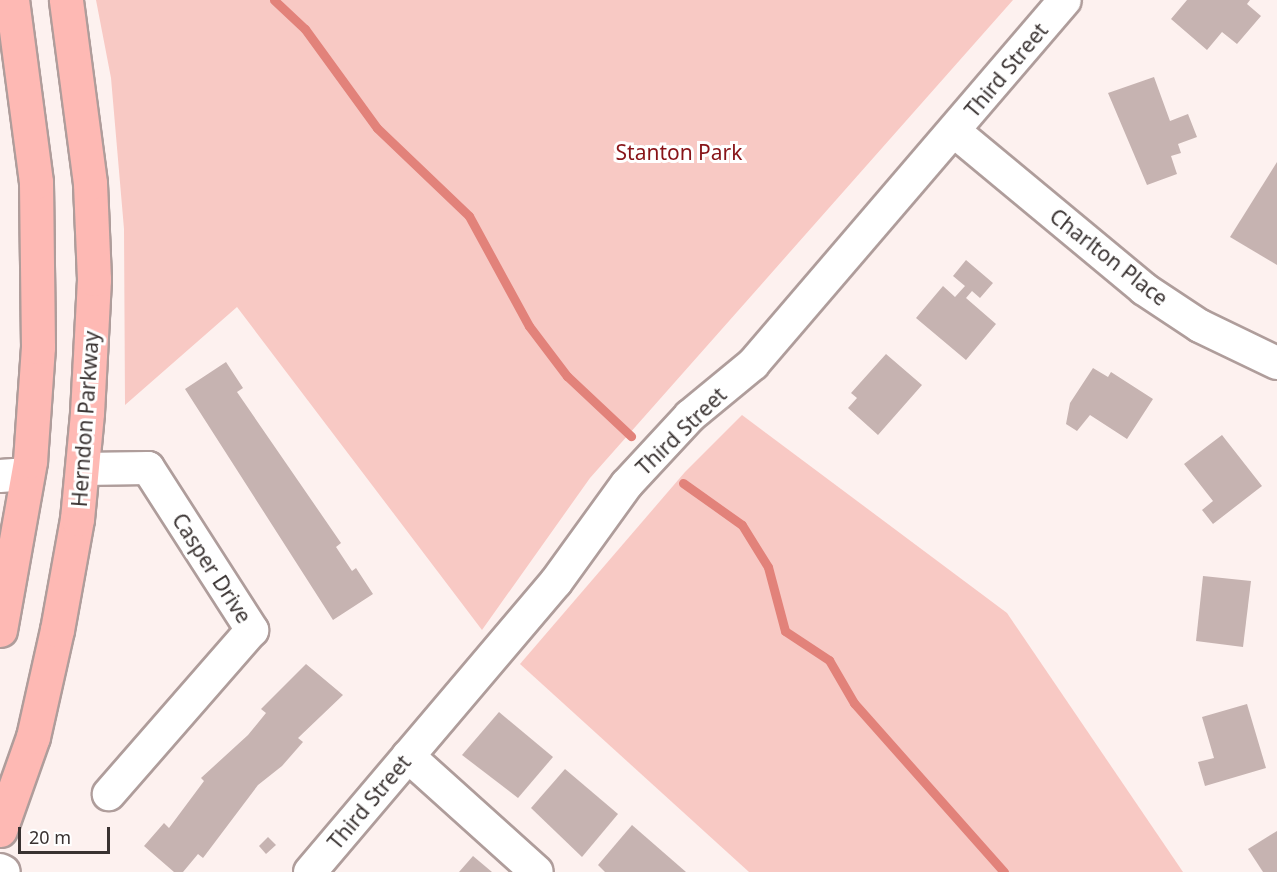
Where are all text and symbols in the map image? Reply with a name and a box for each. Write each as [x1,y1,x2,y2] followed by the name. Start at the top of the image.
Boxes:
[959,18,1053,122] street label: Third Street
[616,139,742,165] park label: Stanton Park
[1045,203,1173,311] street label: Charlton Place
[66,330,104,508] street label: Herndon Parkway
[631,382,731,480] street label: Third Street
[167,508,257,628] street label: Casper Drive
[322,750,416,854] street label: Third Street
[21,815,112,853] scale bar
[29,825,71,849] text: 20 m

